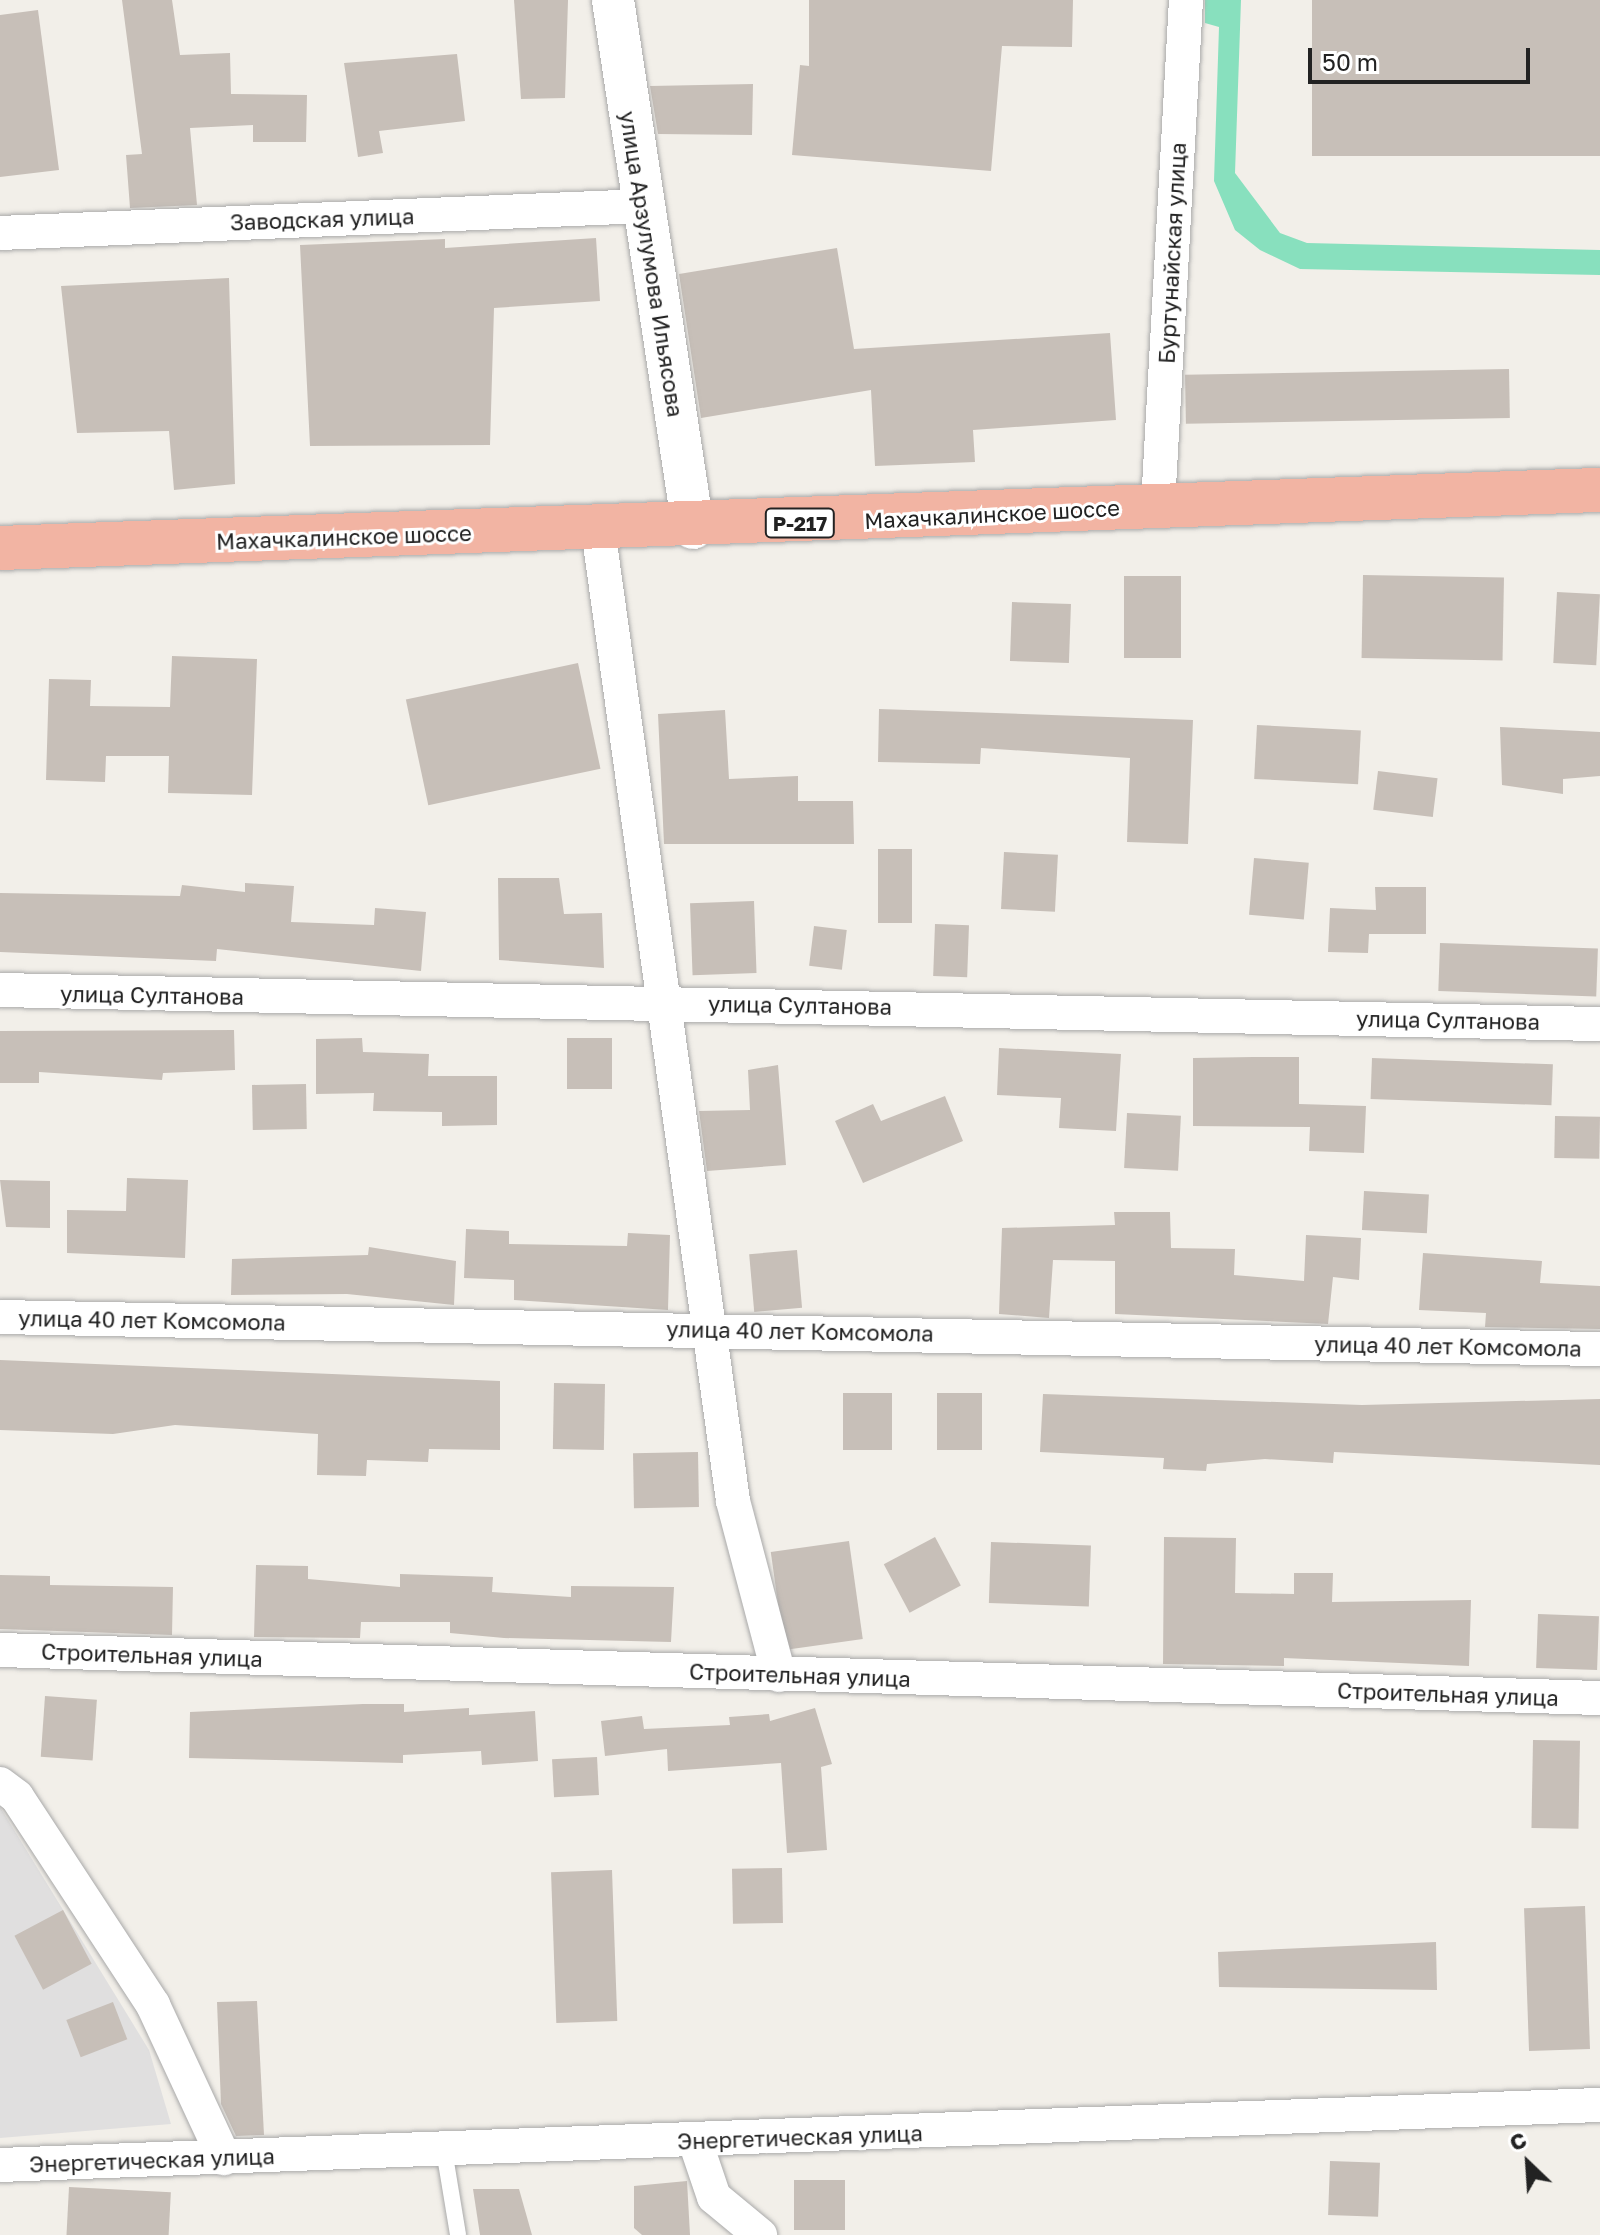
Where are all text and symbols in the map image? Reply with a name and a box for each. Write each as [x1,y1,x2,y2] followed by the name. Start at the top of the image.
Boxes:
[1312,32,1534,82] scale bar
[1322,47,1378,76] text: 50 m
[615,109,689,419] street label: улица Арзулумова Ильясова
[1153,142,1191,364] street label: Буртунайская улица
[229,203,415,235] street label: Заводская улица
[864,494,1120,534] street label: Махачкалинское шоссе
[764,507,836,539] road number: Р-217
[216,519,472,555] street label: Махачкалинское шоссе
[60,980,244,1010] street label: улица Султанова
[708,990,892,1020] street label: улица Султанова
[1356,1005,1540,1035] street label: улица Султанова
[18,1304,286,1336] street label: улица 40 лет Комсомола
[666,1315,934,1347] street label: улица 40 лет Комсомола
[1314,1330,1582,1362] street label: улица 40 лет Комсомола
[41,1638,263,1672] street label: Строительная улица
[689,1658,911,1692] street label: Строительная улица
[1337,1677,1559,1711] street label: Строительная улица
[677,2120,923,2154] street label: Энергетическая улица
[1488,2123,1568,2203] north arrow
[1505,2125,1530,2156] text: С
[29,2143,275,2177] street label: Энергетическая улица

